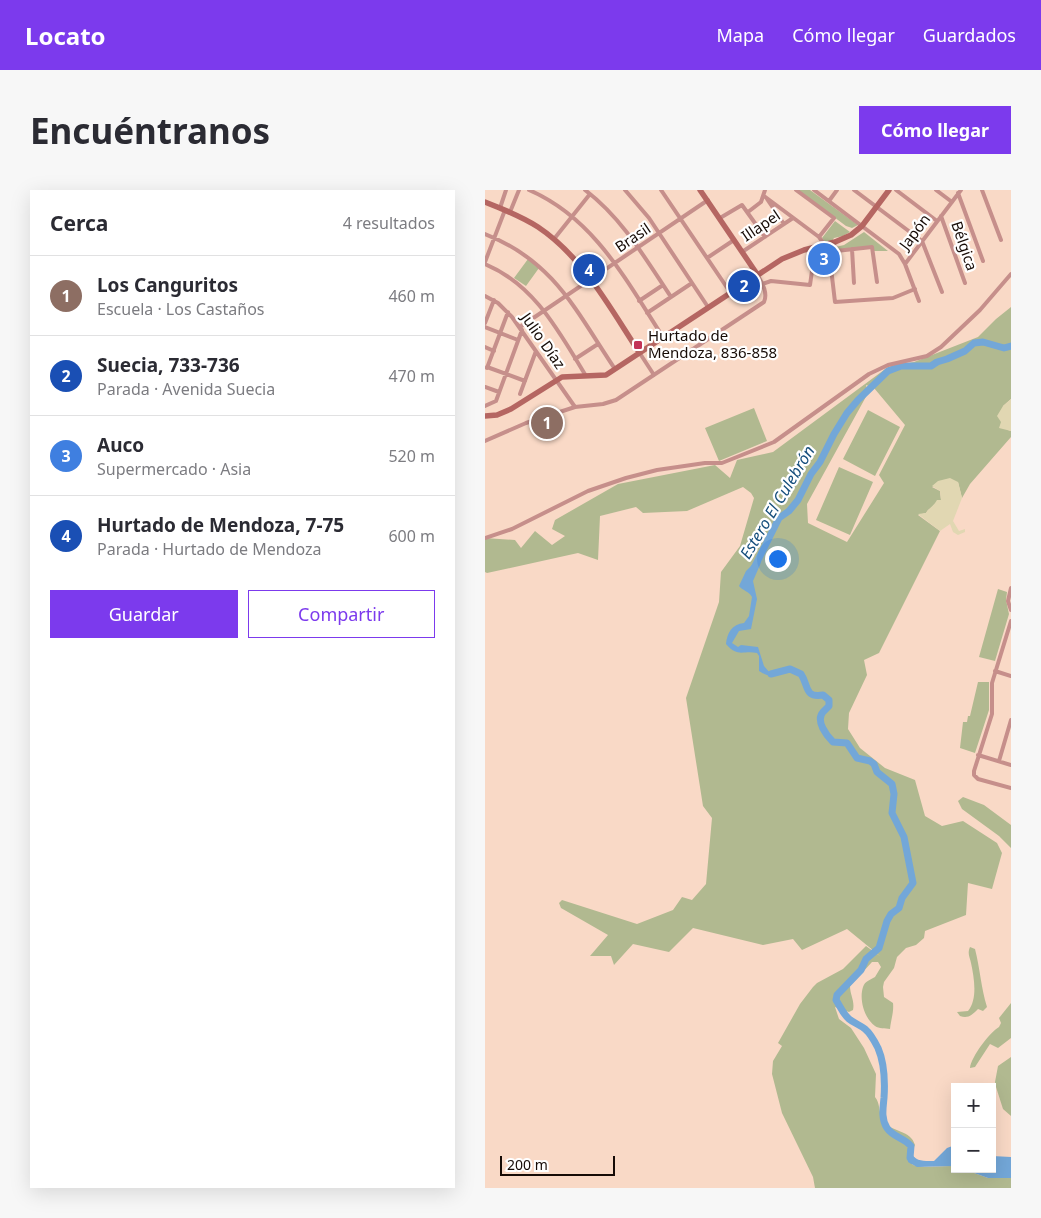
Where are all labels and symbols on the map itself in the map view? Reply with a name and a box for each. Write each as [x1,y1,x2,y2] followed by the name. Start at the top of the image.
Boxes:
[737,205,784,245] street label: Illapel
[893,209,934,255] street label: Japón
[611,218,654,256] street label: Brasil
[947,218,983,273] street label: Bélgica
[808,240,840,278] pin: 3
[573,251,605,289] pin: 4
[728,267,760,305] pin: 2
[516,307,570,373] street label: Julio Díaz
[648,325,777,362] place label: Hurtado de Mendoza, 836-858
[632,339,644,351] marker: Hurtado de Mendoza, 836-858
[531,404,563,442] pin: 1
[734,441,820,563] water label: Estero El Culebrón
[765,546,791,572] your location
[500,1153,615,1176] scale bar

